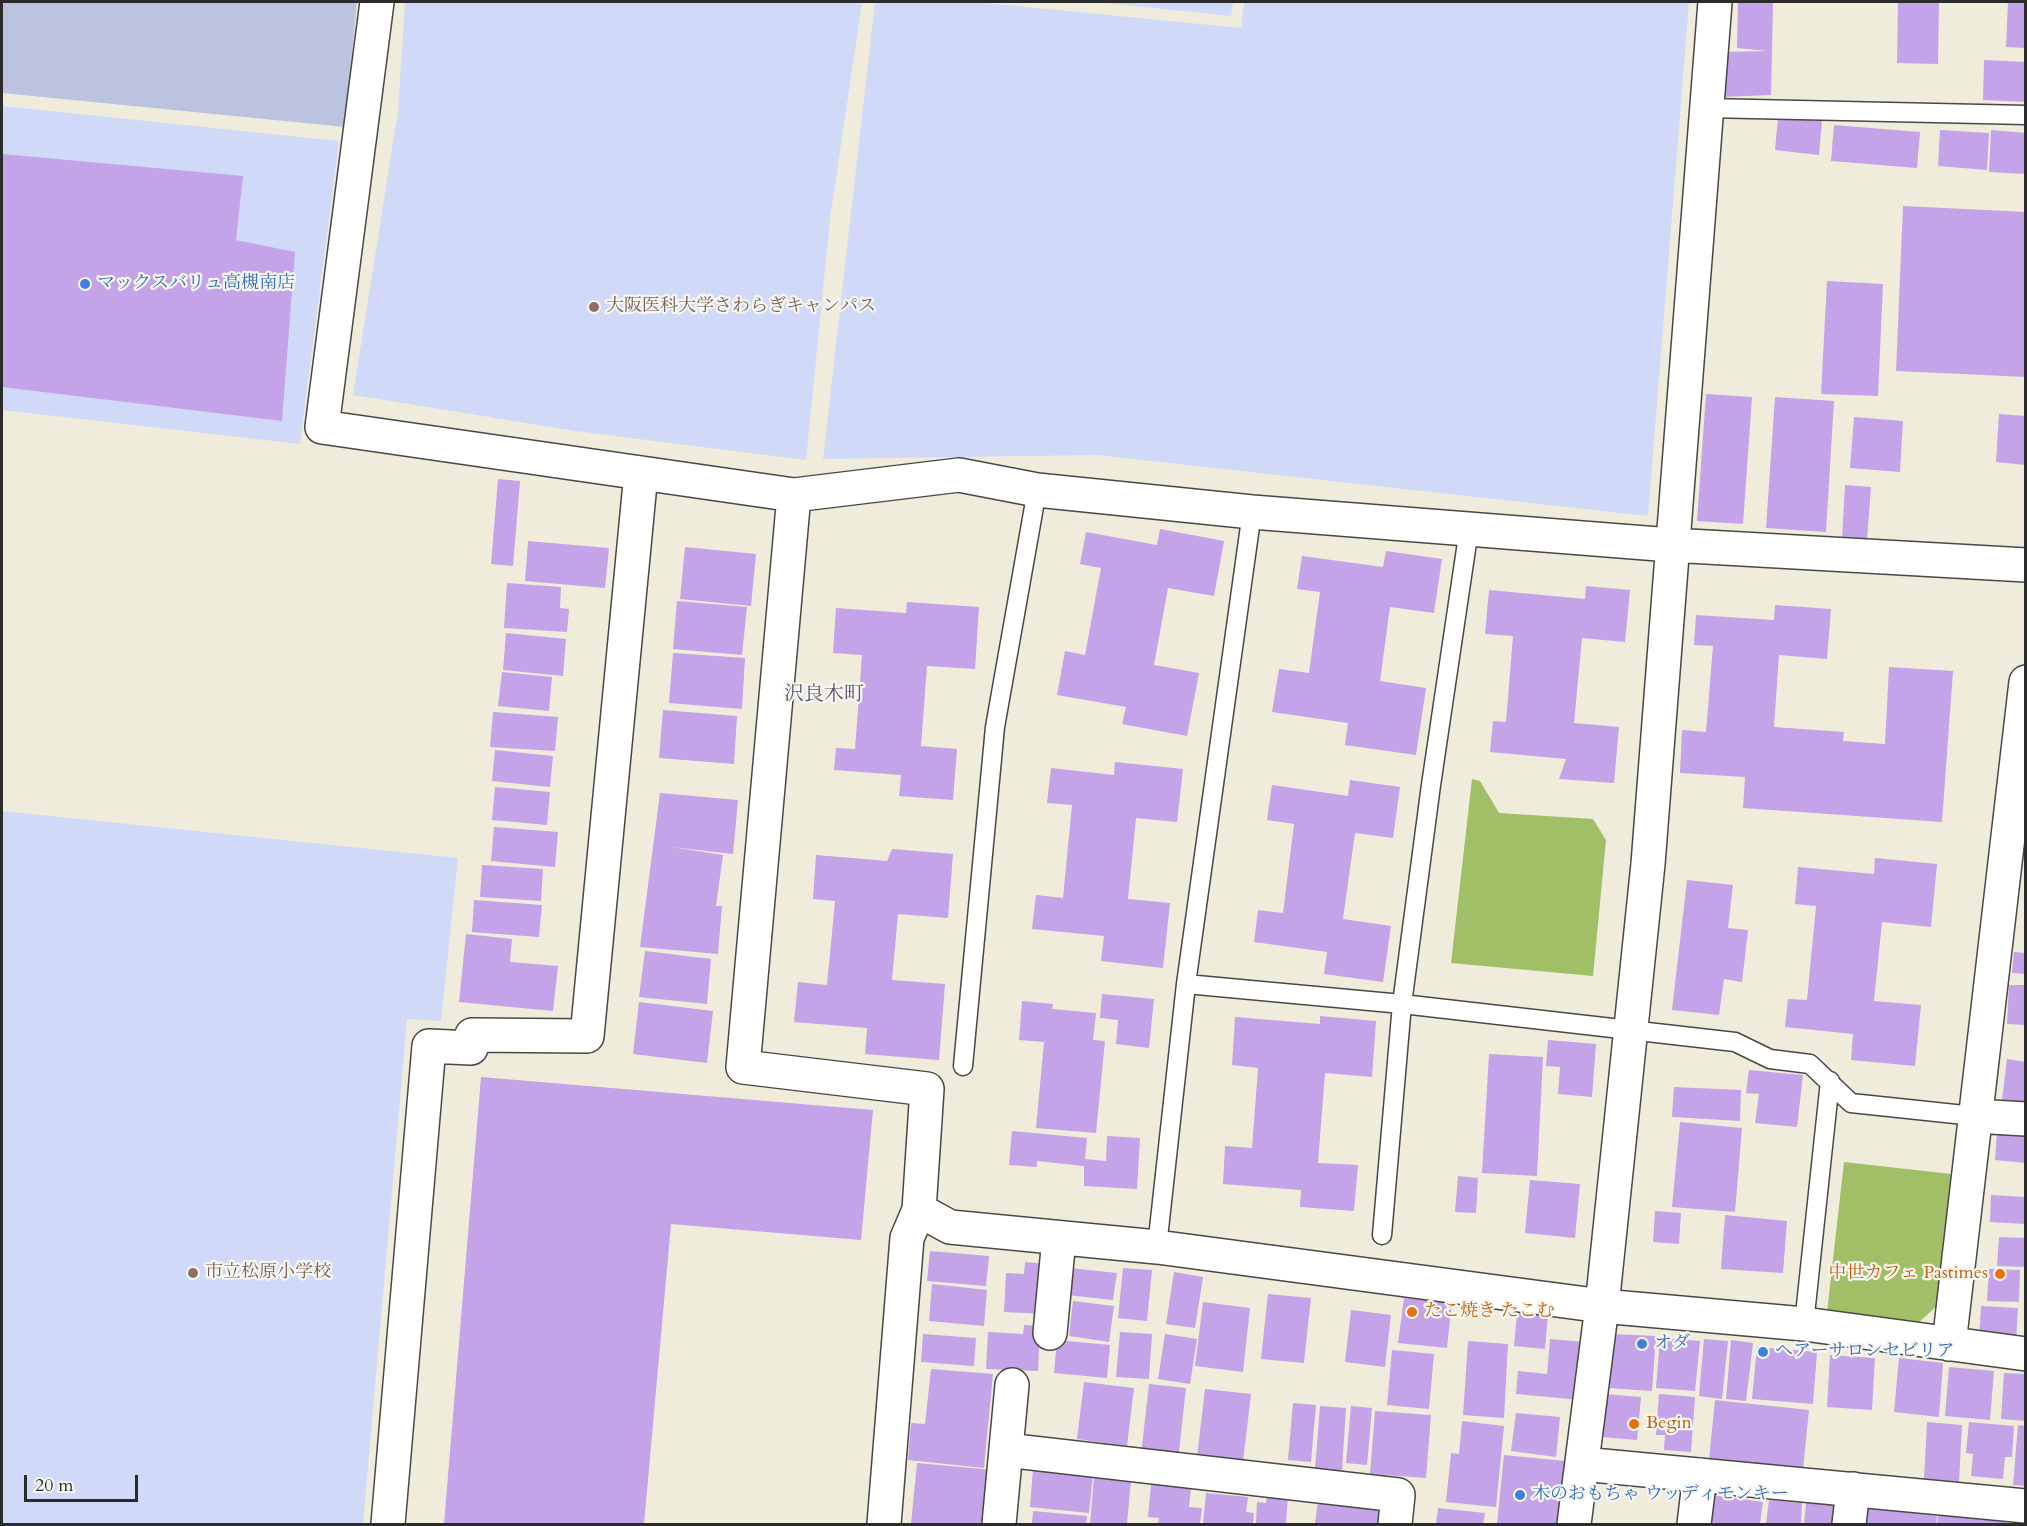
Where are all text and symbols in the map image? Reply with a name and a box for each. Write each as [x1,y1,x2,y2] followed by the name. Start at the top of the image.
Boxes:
[97,273,295,295] place label: マックスバリュ高槻南店
[78,277,92,291] marker: マックスバリュ高槻南店
[606,296,876,318] place label: 大阪医科大学さわらぎキャンパス
[587,300,601,314] marker: 大阪医科大学さわらぎキャンパス
[784,683,864,707] district label: 沢良木町
[205,1262,331,1284] place label: 市立松原小学校
[1829,1263,1988,1285] place label: 中世カフェ Pastimes
[186,1266,200,1280] marker: 市立松原小学校
[1993,1267,2007,1281] marker: 中世カフェ Pastimes
[1424,1301,1555,1323] place label: たこ焼き たこむ
[1405,1305,1419,1319] marker: たこ焼き たこむ
[1654,1333,1690,1355] place label: オダ
[1635,1337,1649,1351] marker: オダ
[1775,1341,1954,1363] place label: ヘアーサロンセビリア
[1756,1345,1770,1359] marker: ヘアーサロンセビリア
[1646,1413,1692,1435] place label: Begin
[1627,1417,1641,1431] marker: Begin
[27,1463,141,1501] scale bar
[35,1473,74,1498] text: 20 m
[1532,1484,1789,1506] place label: 木のおもちゃ ウッディモンキー
[1513,1488,1527,1502] marker: 木のおもちゃ ウッディモンキー

